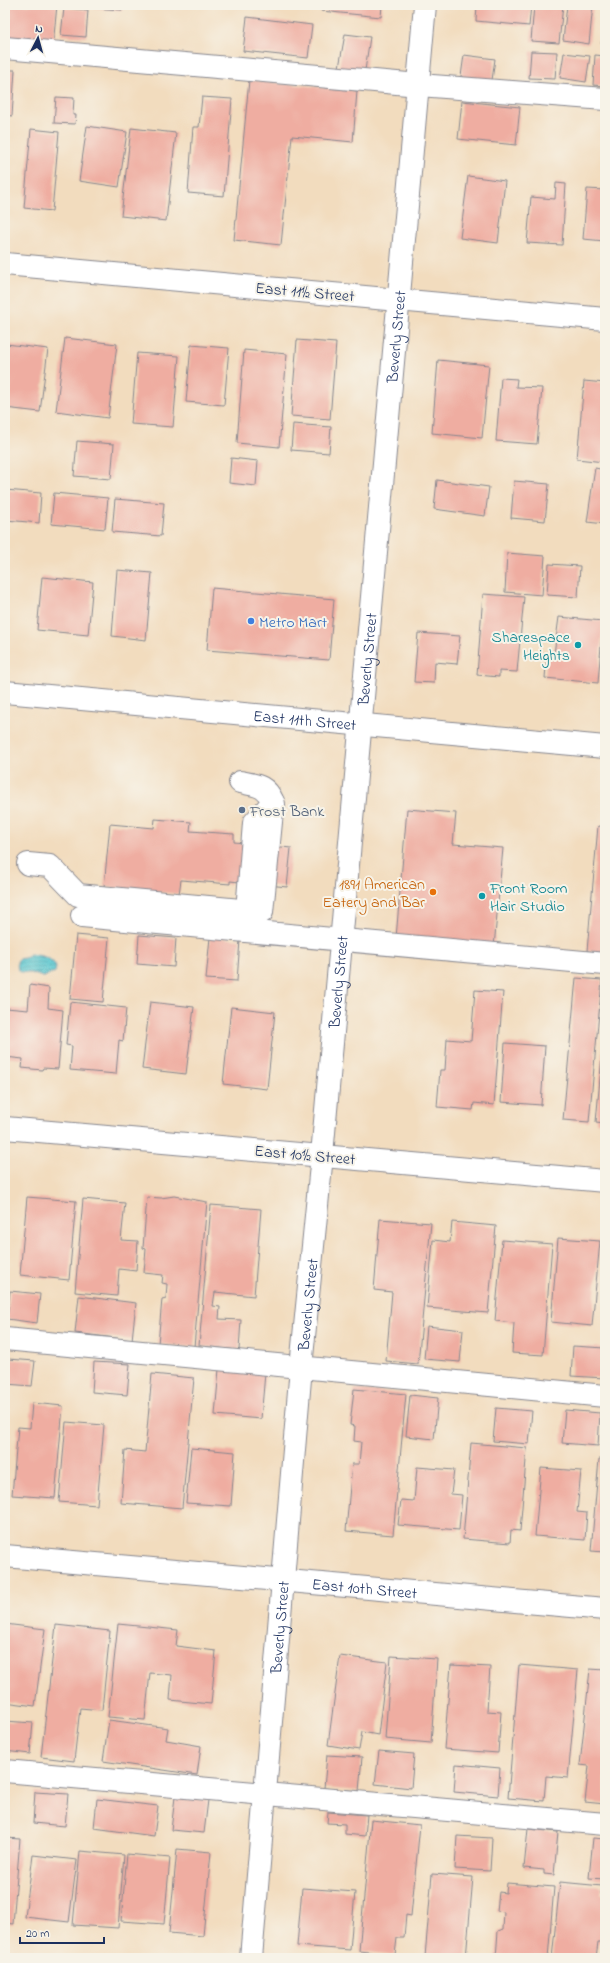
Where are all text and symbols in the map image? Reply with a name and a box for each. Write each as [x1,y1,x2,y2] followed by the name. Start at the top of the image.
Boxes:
[18,18,58,58] north arrow
[34,21,43,37] text: N
[254,277,356,309] street label: East 11½ Street
[381,289,413,385] street label: Beverly Street
[259,611,328,635] place label: Metro Mart
[352,611,385,708] street label: Beverly Street
[246,616,256,626] marker: Metro Mart
[492,626,571,668] place label: Sharespace Heights
[573,640,583,650] marker: Sharespace Heights
[252,705,358,738] street label: East 11th Street
[249,800,325,824] place label: Frost Bank
[237,805,247,815] marker: Frost Bank
[322,873,425,915] place label: 1891 American Eatery and Bar
[489,877,568,919] place label: Front Room Hair Studio
[428,887,438,897] marker: 1891 American Eatery and Bar
[477,891,487,901] marker: Front Room Hair Studio
[323,934,356,1030] street label: Beverly Street
[253,1140,357,1172] street label: East 10½ Street
[293,1257,326,1353] street label: Beverly Street
[311,1573,419,1606] street label: East 10th Street
[265,1580,297,1676] street label: Beverly Street
[20,1919,104,1945] scale bar
[26,1925,49,1943] text: 20 m

